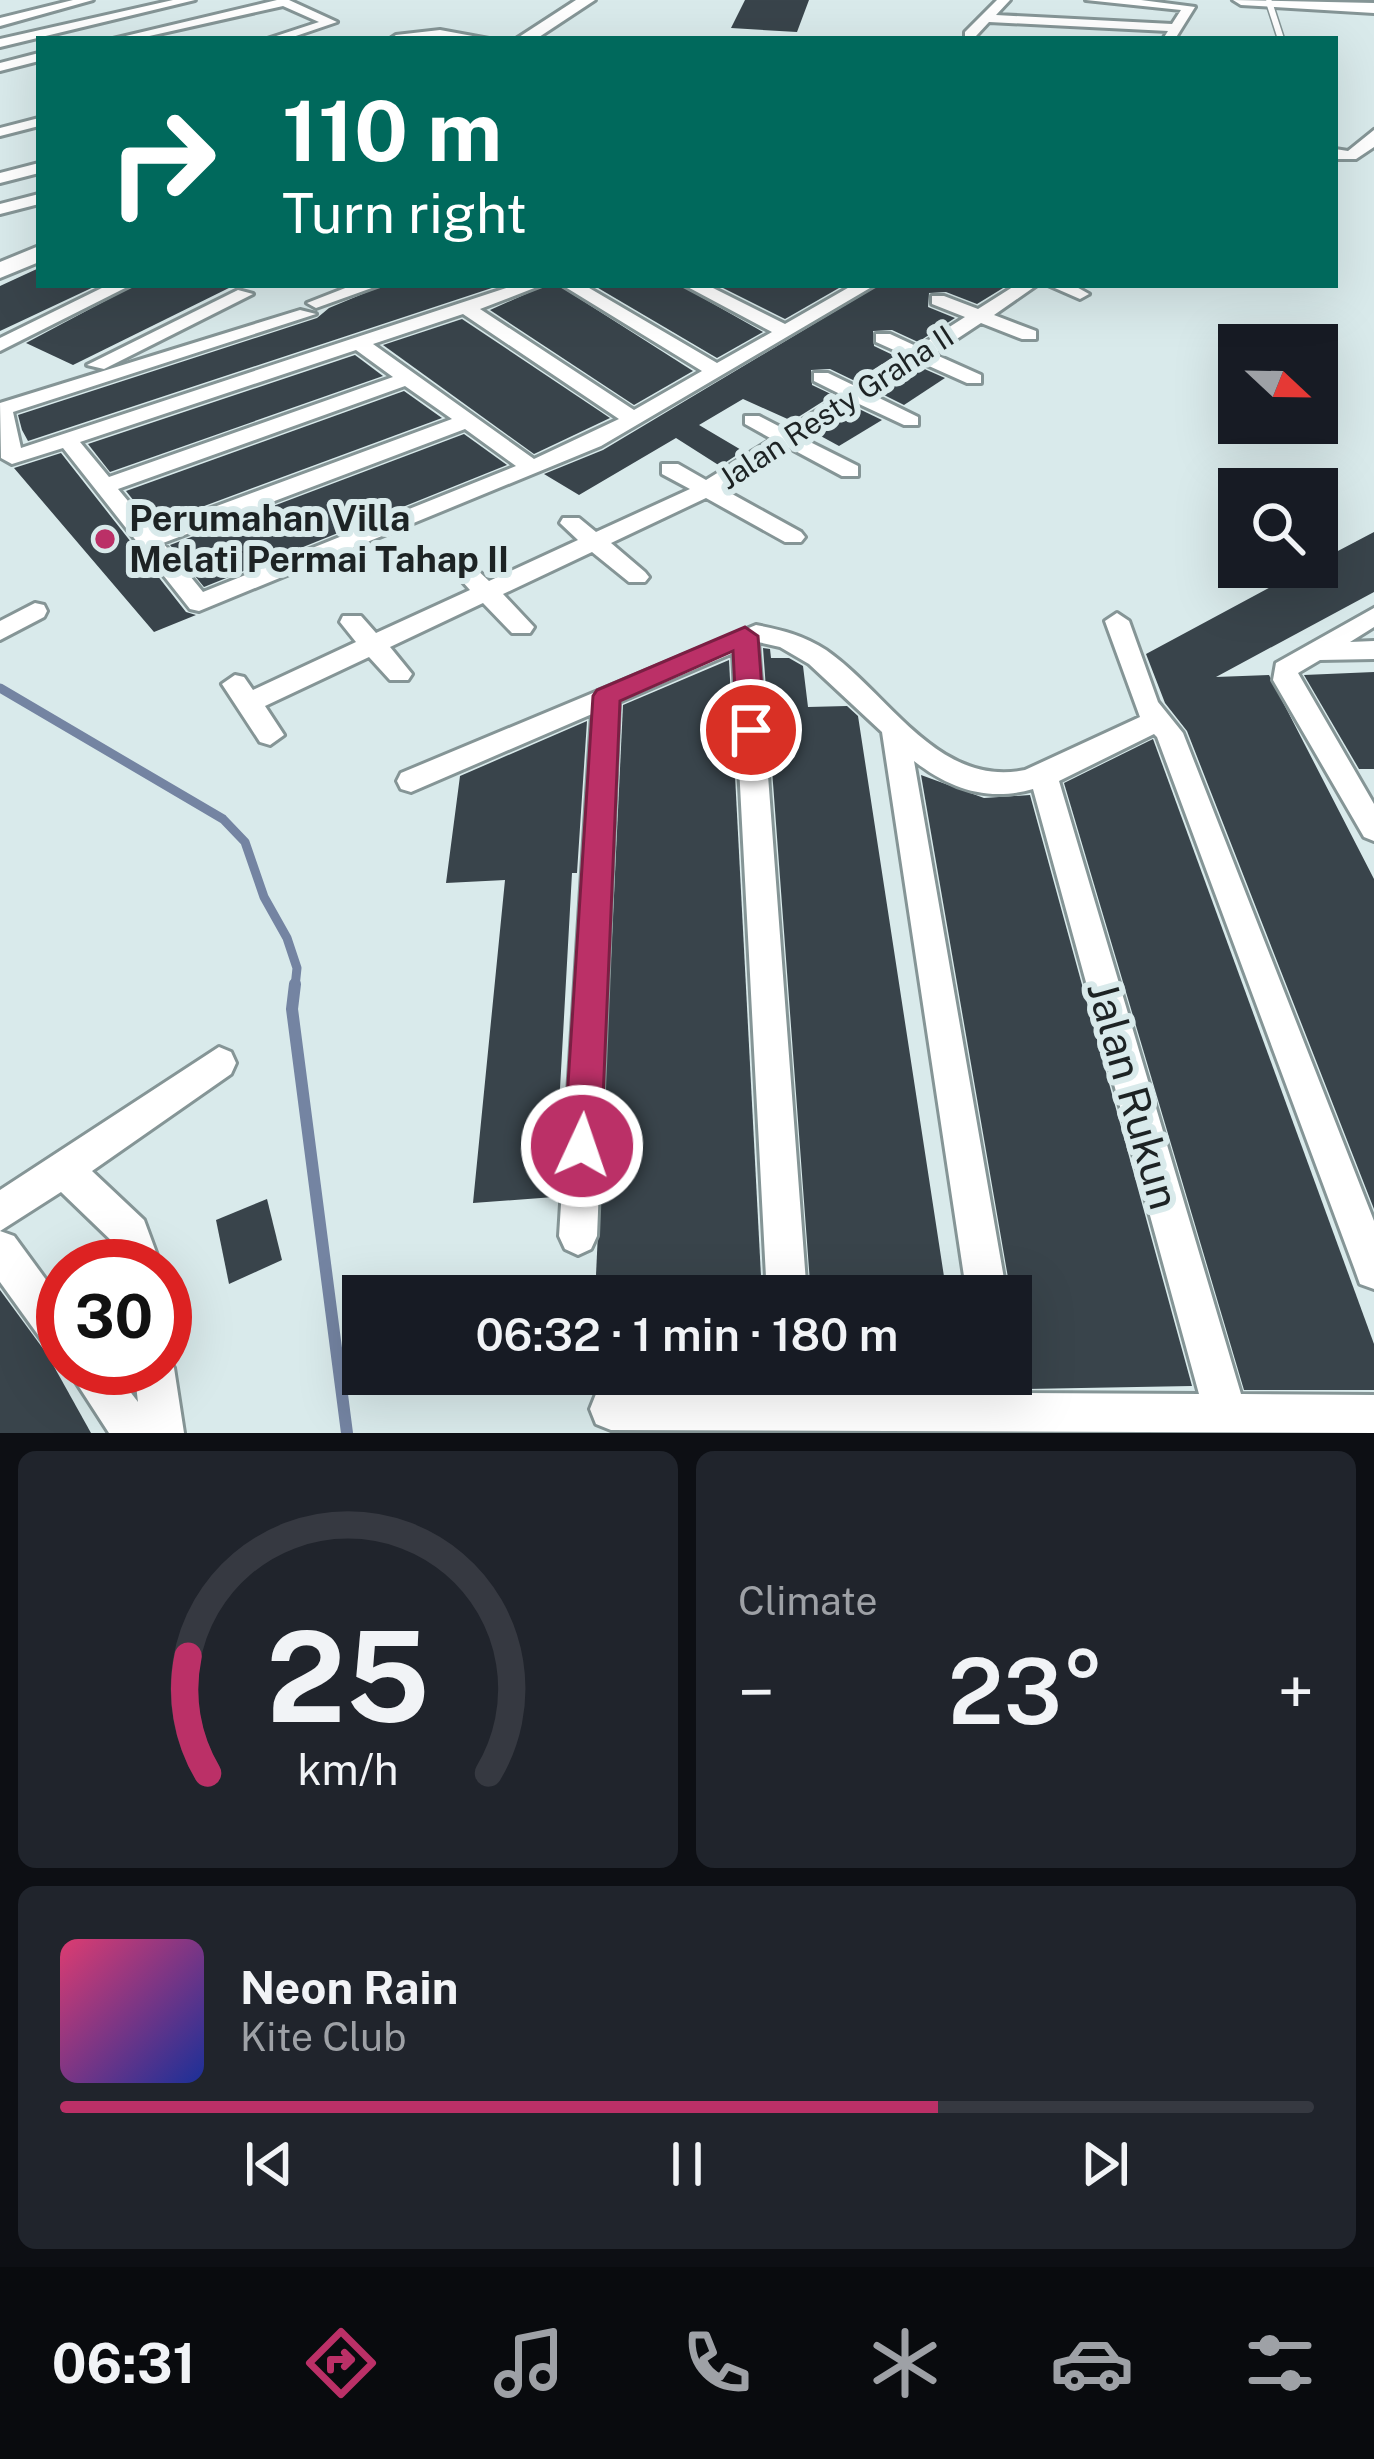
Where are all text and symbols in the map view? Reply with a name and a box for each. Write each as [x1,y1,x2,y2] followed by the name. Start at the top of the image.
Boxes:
[282,81,502,180] text: 110 m
[84,84,240,240] icon: right
[282,182,527,245] text: Turn right
[712,318,960,496] street label: Jalan Resty Graha II
[1218,324,1338,444] north arrow
[1218,324,1338,588] map controls
[1218,468,1338,588] button: search
[129,497,509,580] place label: Perumahan Villa Melati Permai Tahap II
[92,526,118,552] marker: Perumahan Villa Melati Permai Tahap II
[700,679,802,781] pin
[718,697,784,763] icon: arrive
[1078,976,1190,1214] street label: Jalan Rukun
[519,1083,645,1209] position arrow
[36,1239,192,1395] speed limit sign: 30
[476,1308,899,1361] text: 06:32 · 1 min · 180 m
[738,1578,878,1624] text: Climate
[266,1603,430,1750] text: 25
[948,1638,1104,1744] text: 23°
[738,1653,775,1731] text: −
[1277,1653,1314,1731] text: +
[298,1743,398,1794] text: km/h
[240,1961,458,2014] text: Neon Rain
[240,2014,406,2060] text: Kite Club
[236,2131,302,2197] icon: previous
[654,2131,720,2197] icon: pause
[1072,2131,1138,2197] icon: next
[299,2321,383,2405] icon: directions
[487,2321,571,2405] icon: music
[675,2321,759,2405] icon: phone
[863,2321,947,2405] icon: climate
[1050,2321,1134,2405] icon: car
[1238,2321,1322,2405] icon: filters
[52,2332,196,2395] text: 06:31

